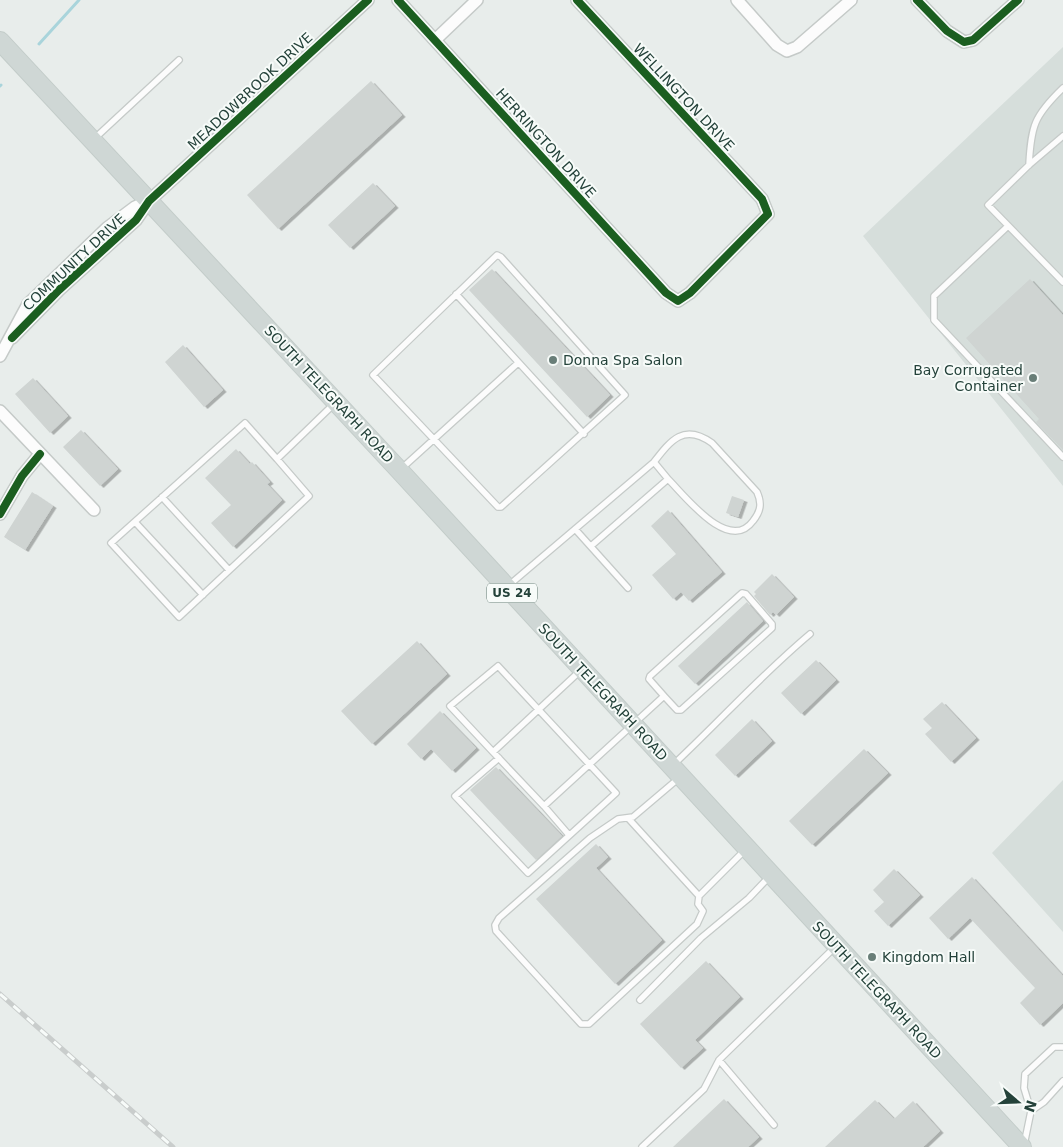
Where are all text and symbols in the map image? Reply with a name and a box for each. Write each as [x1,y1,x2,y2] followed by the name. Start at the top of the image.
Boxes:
[184,29,316,153] street label: MEADOWBROOK DRIVE
[630,40,738,154] street label: WELLINGTON DRIVE
[493,85,599,201] street label: HERRINGTON DRIVE
[19,210,129,314] street label: COMMUNITY DRIVE
[261,322,397,466] street label: SOUTH TELEGRAPH ROAD
[563,352,683,368] place label: Donna Spa Salon
[547,354,559,366] marker: Donna Spa Salon
[913,362,1023,394] place label: Bay Corrugated Container
[1027,372,1039,384] marker: Bay Corrugated Container
[487,584,537,602] road number: US 24
[535,620,671,764] street label: SOUTH TELEGRAPH ROAD
[809,918,945,1062] street label: SOUTH TELEGRAPH ROAD
[882,949,975,965] place label: Kingdom Hall
[866,951,878,963] marker: Kingdom Hall
[993,1077,1043,1127] north arrow
[1021,1098,1040,1114] text: N

